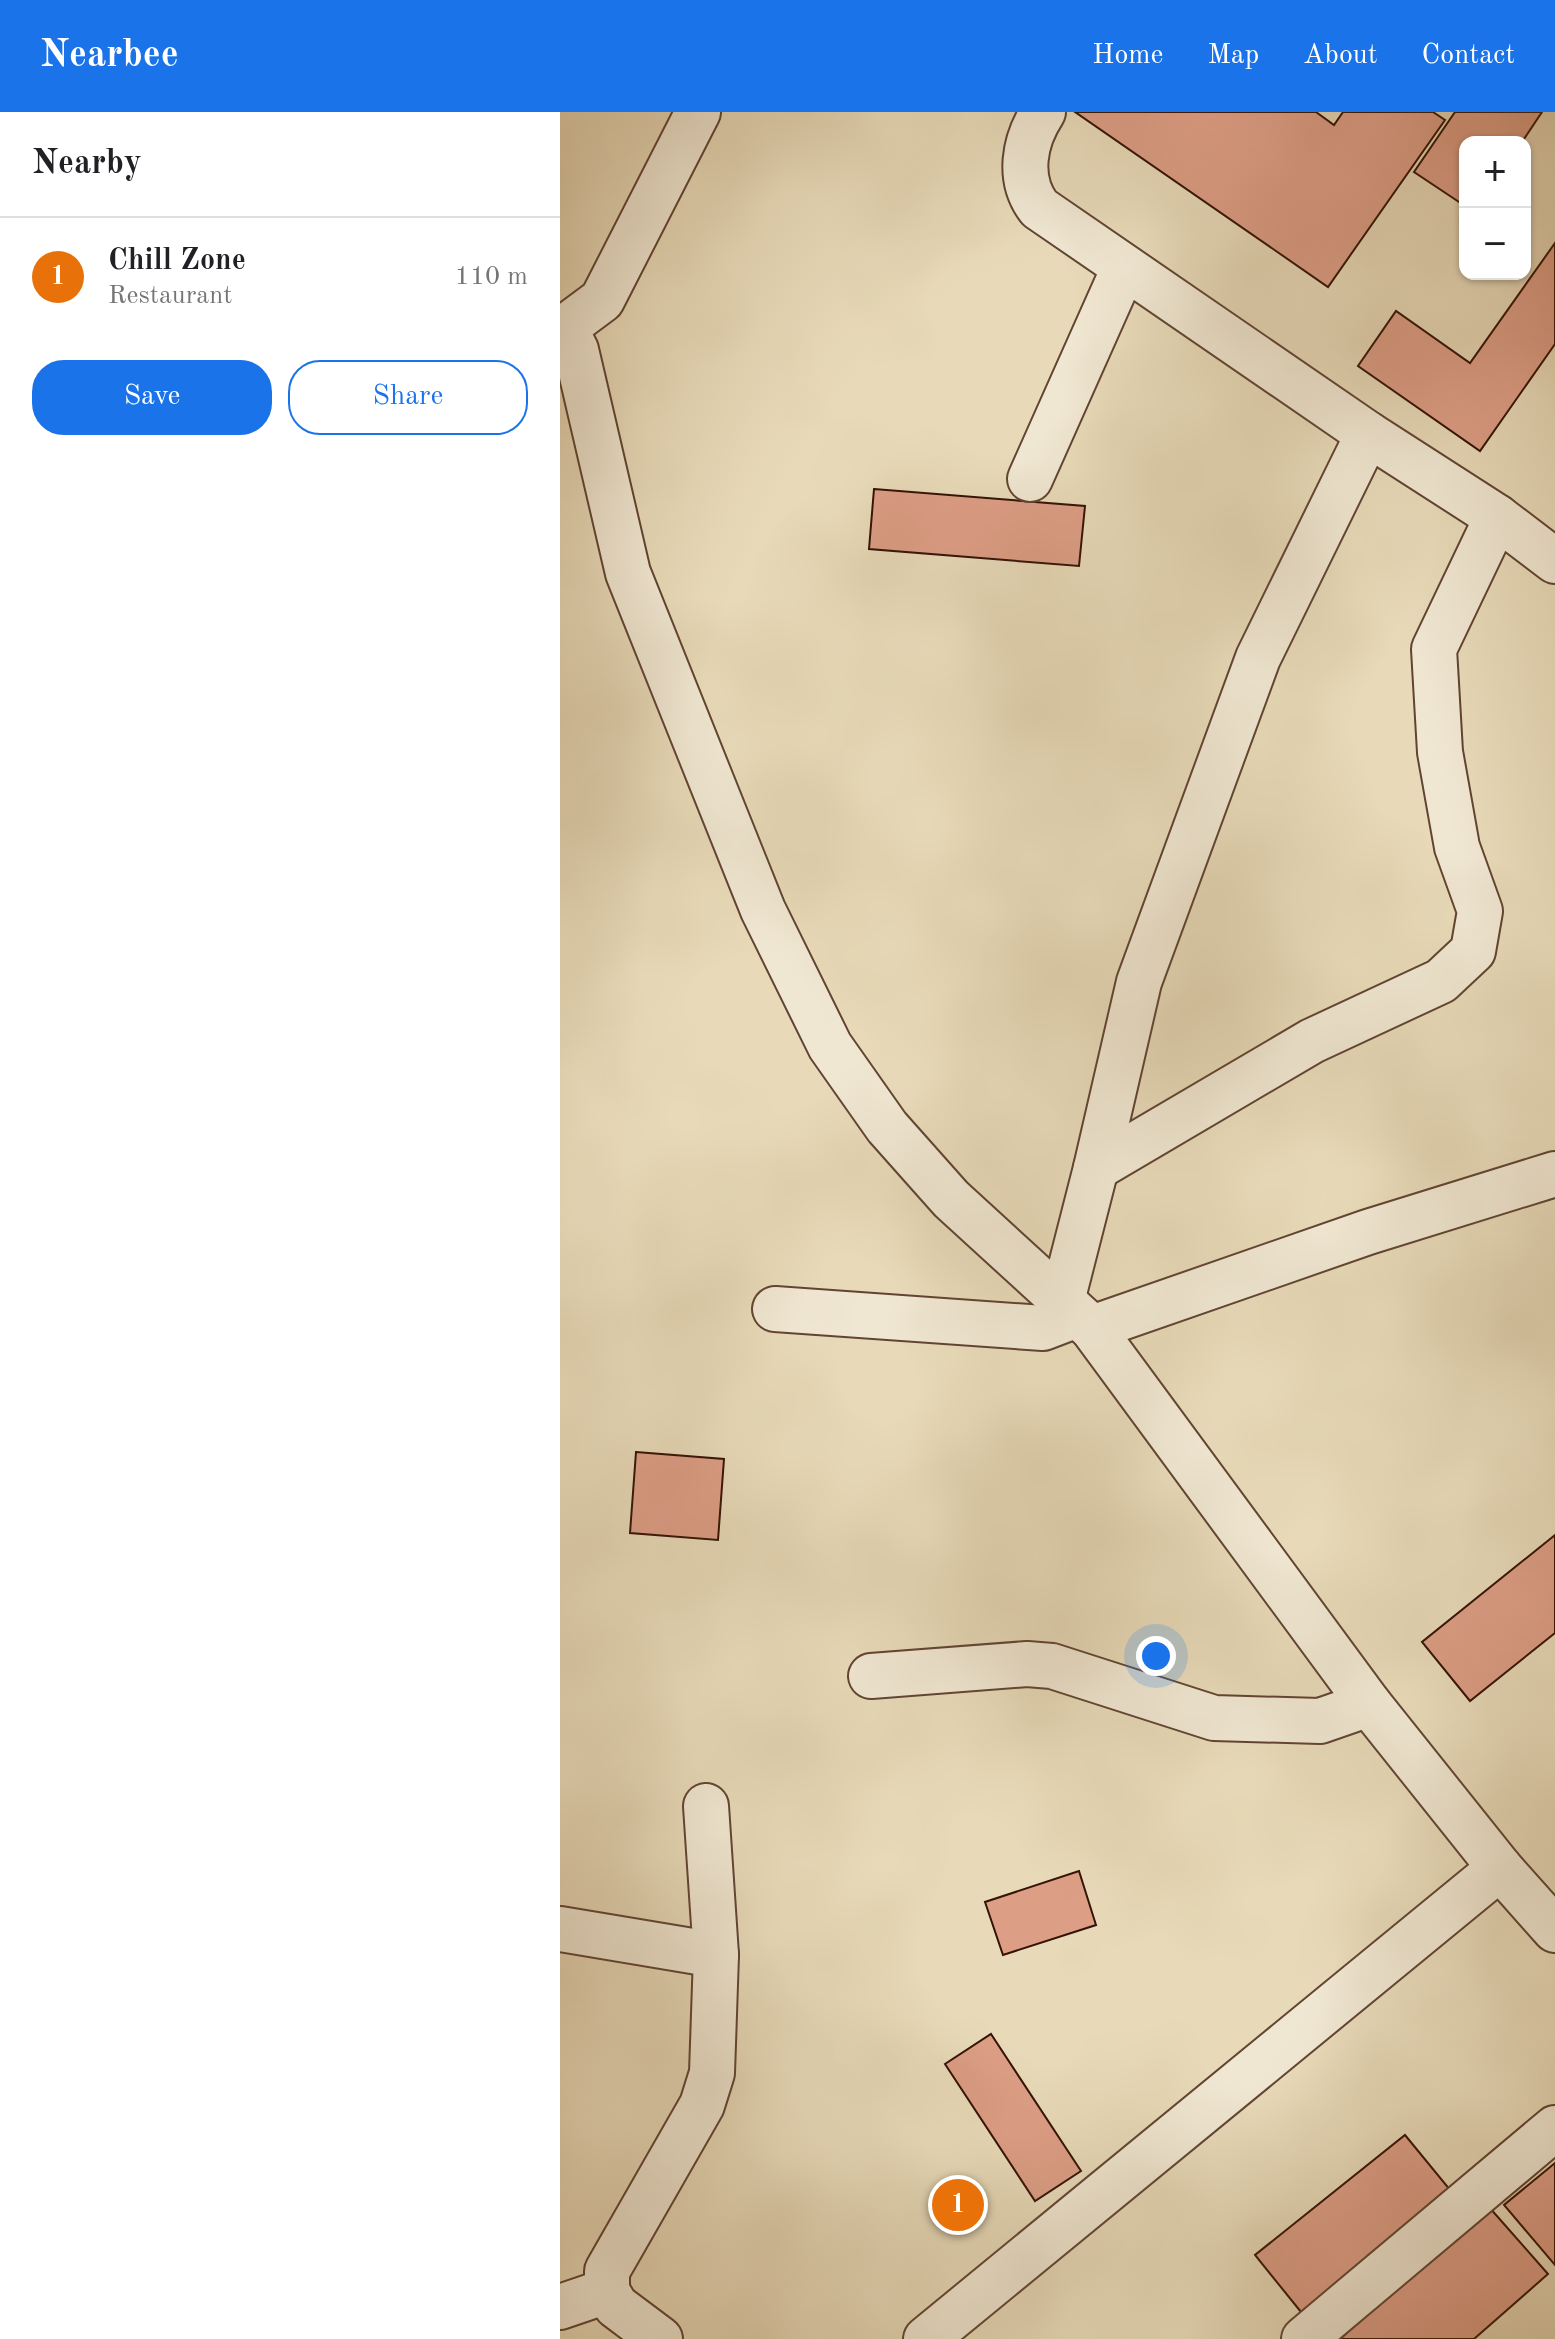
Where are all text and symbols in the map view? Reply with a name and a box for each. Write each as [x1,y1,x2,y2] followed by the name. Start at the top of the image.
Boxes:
[40,37,179,75] text: Nearbee
[1092,42,1163,70] text: Home
[1207,42,1259,70] text: Map
[1303,42,1378,70] text: About
[1422,42,1515,70] text: Contact
[1459,136,1531,280] map controls
[1459,136,1531,208] button: +
[32,147,142,181] text: Nearby
[1459,208,1531,280] button: −
[108,246,246,276] text: Chill Zone
[50,264,66,290] text: 1
[455,264,528,290] text: 110 m
[108,283,232,309] text: Restaurant
[32,360,272,435] button: Save
[288,360,528,435] button: Share
[1136,1636,1176,1676] your location
[932,2175,984,2235] pin: 1

